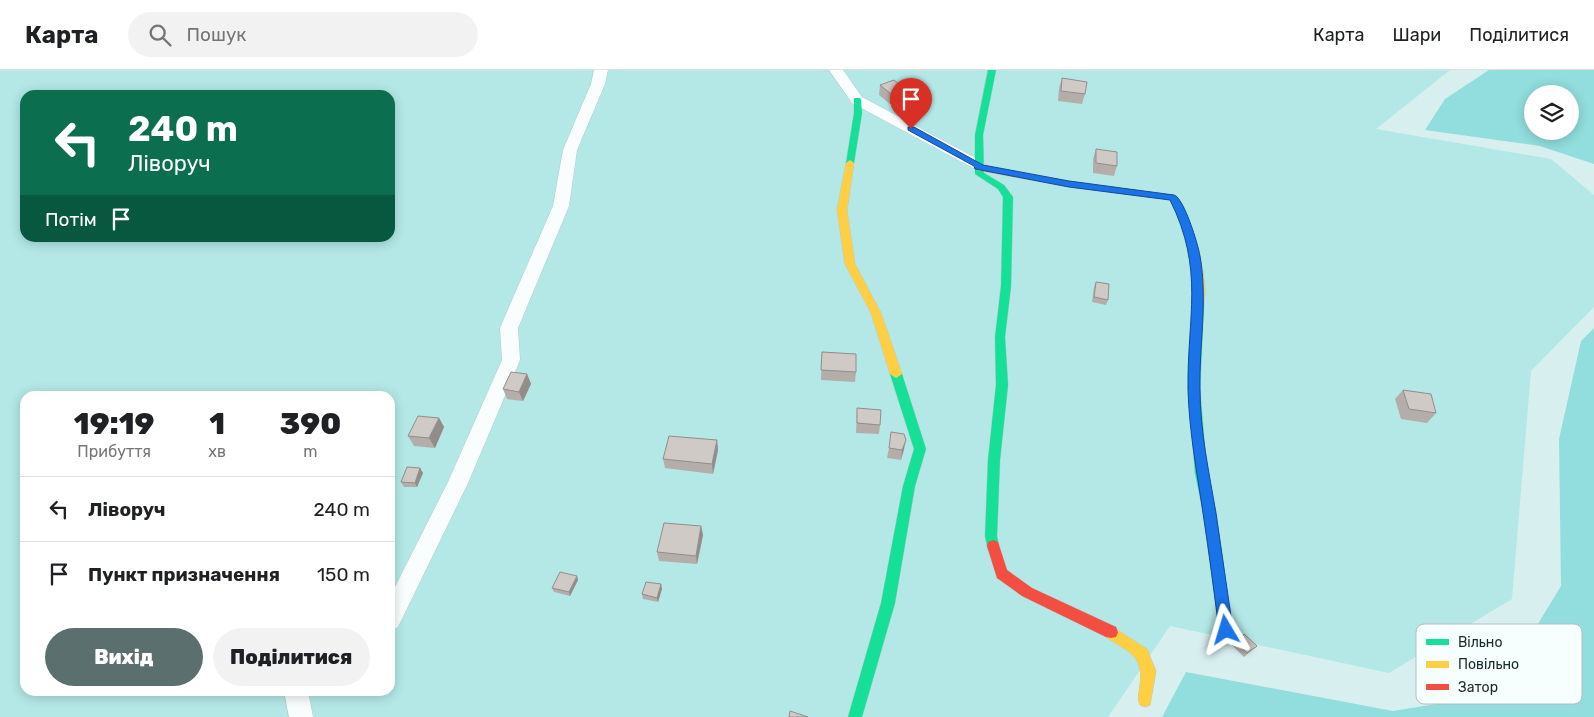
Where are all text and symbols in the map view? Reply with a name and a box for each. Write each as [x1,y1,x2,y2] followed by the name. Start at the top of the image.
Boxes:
[128,12,478,57] search box
[25,21,98,49] text: Карта
[146,21,174,49] icon: search
[186,23,246,46] text: Пошук
[1313,24,1364,46] text: Карта
[1392,24,1441,46] text: Шари
[1469,24,1569,46] text: Поділитися
[890,78,932,129] pin
[897,85,925,113] icon: arrive
[1524,85,1579,140] map controls
[1524,85,1579,140] button: layers
[128,108,238,150] text: 240 m
[45,110,110,175] icon: left
[128,150,211,177] text: Ліворуч
[107,205,135,233] icon: arrive
[45,208,97,231] text: Потім
[74,406,154,442] text: 19:19
[209,406,225,442] text: 1
[280,406,341,442] text: 390
[77,442,151,461] text: Прибуття
[208,442,226,461] text: хв
[303,442,318,461] text: m
[45,495,73,523] icon: left
[88,498,165,521] text: Ліворуч
[314,498,370,521] text: 240 m
[45,560,73,588] icon: arrive
[88,563,280,586] text: Пункт призначення
[317,563,370,586] text: 150 m
[1199,603,1251,655] position arrow
[1416,624,1582,704] legend
[45,628,203,686] button: Вихід
[213,628,370,686] button: Поділитися
[1458,634,1502,651] text: Вільно
[1458,656,1519,673] text: Повільно
[1458,679,1498,696] text: Затор

